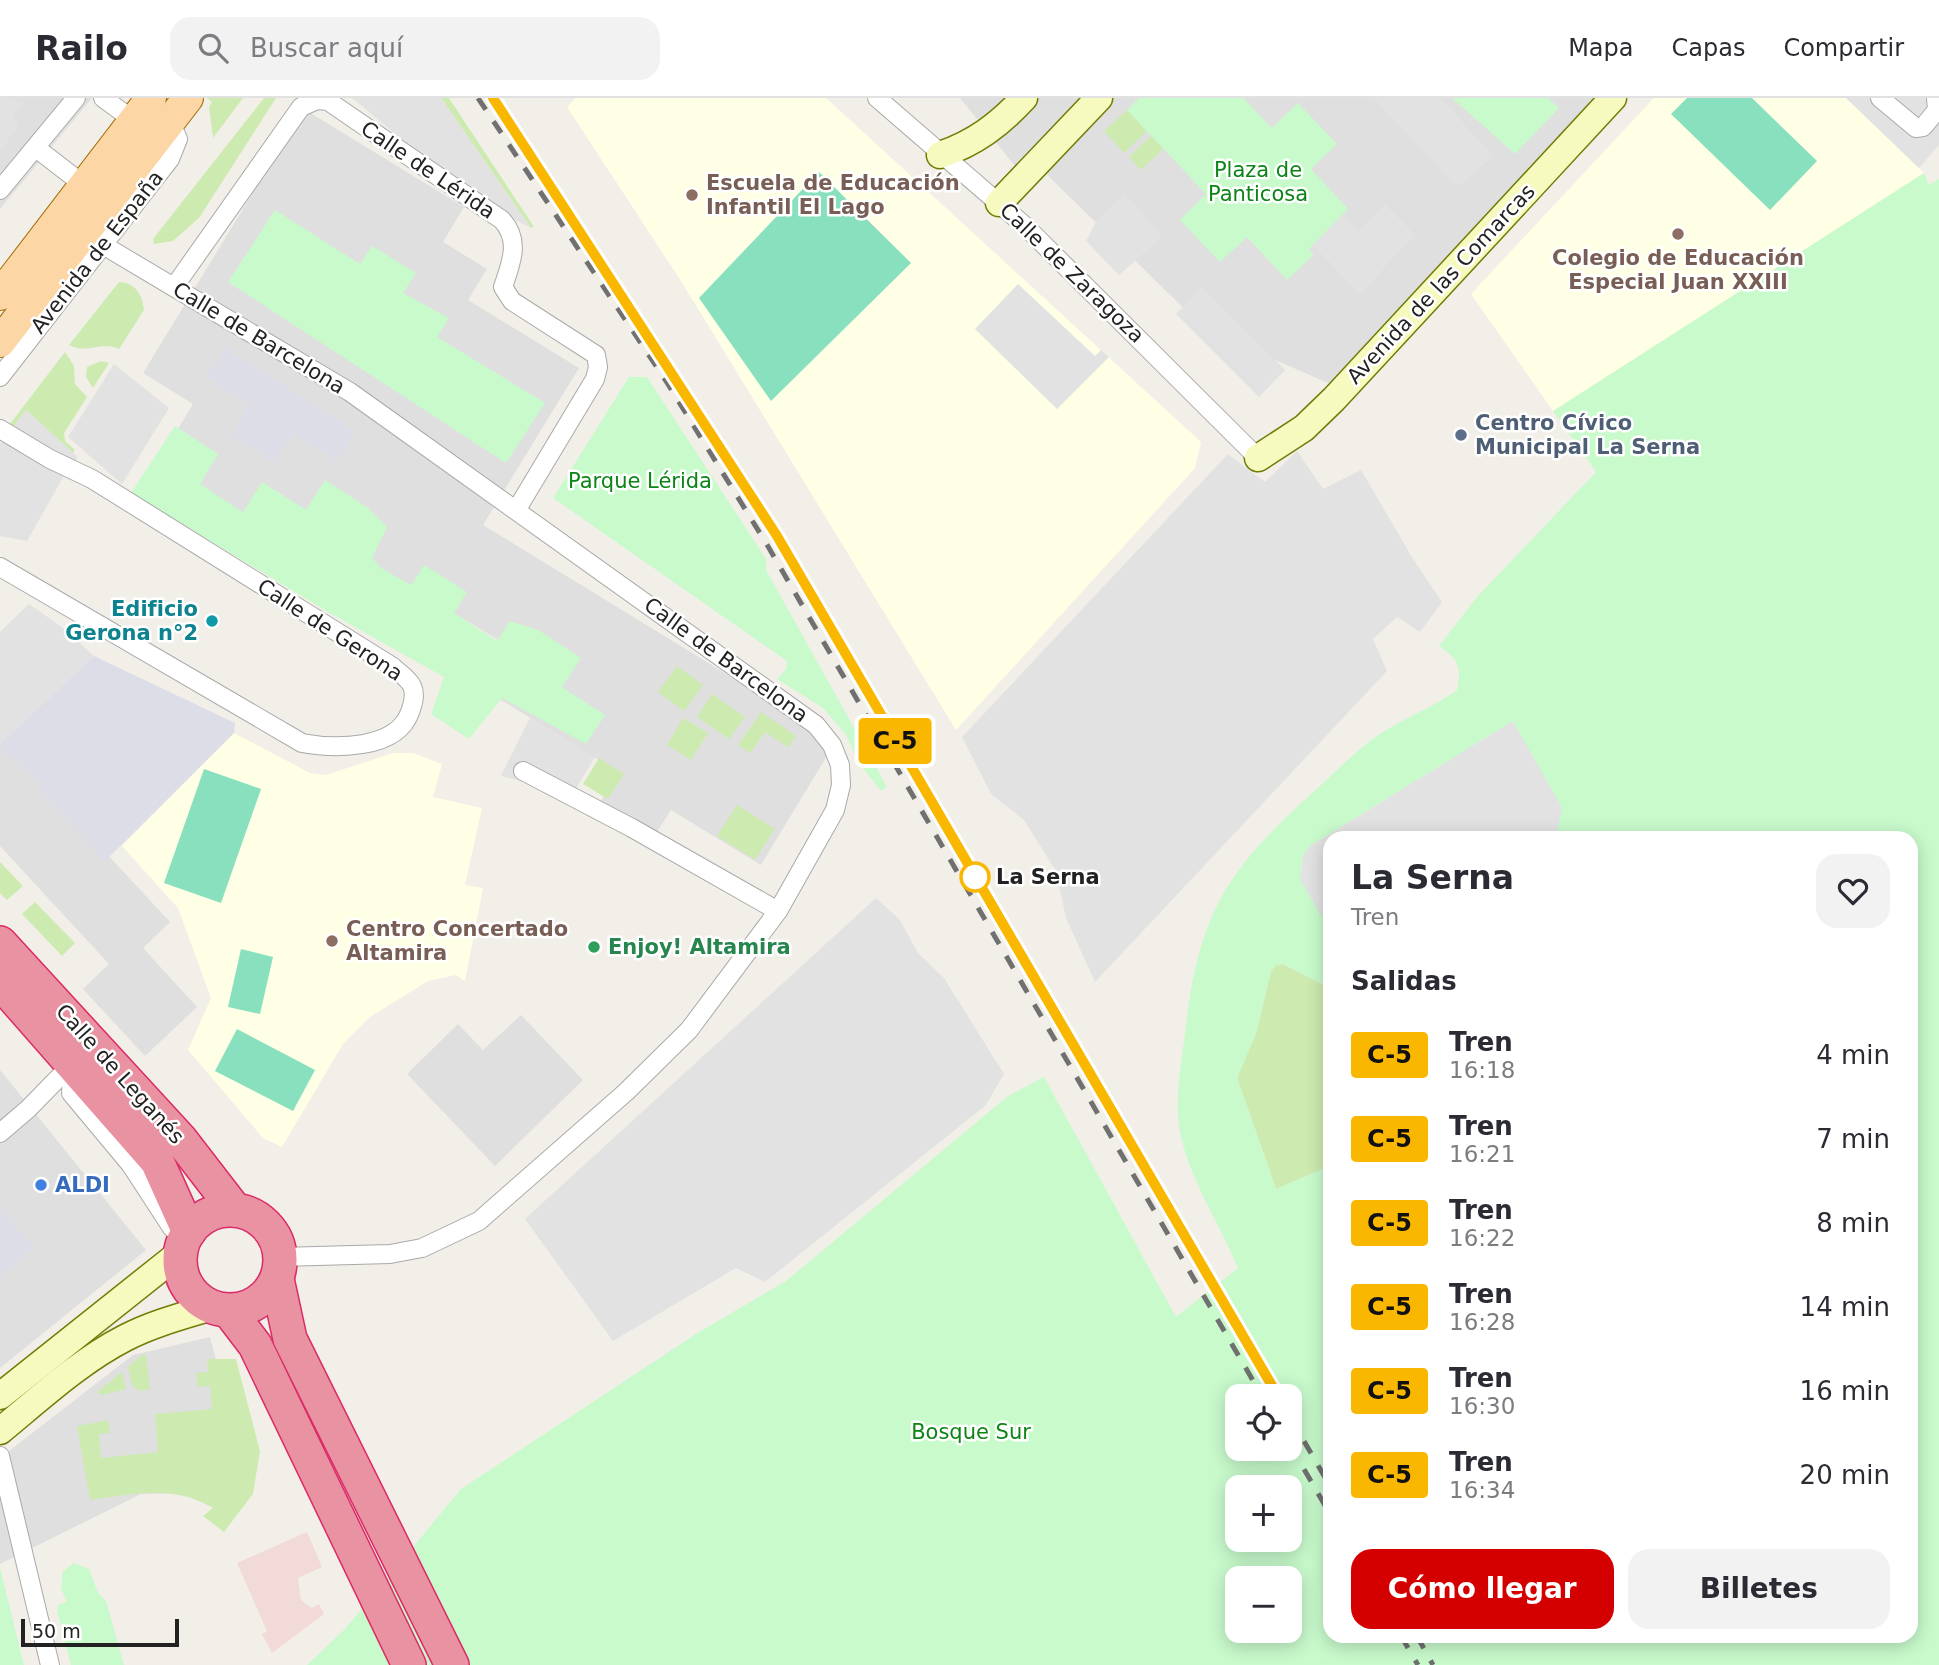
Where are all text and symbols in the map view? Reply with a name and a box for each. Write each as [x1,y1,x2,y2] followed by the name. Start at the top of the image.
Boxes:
[170,17,660,80] search box
[35,29,128,68] text: Railo
[194,29,232,67] icon: search
[250,33,403,63] text: Buscar aquí
[1568,34,1634,62] text: Mapa
[1672,34,1745,62] text: Capas
[1783,34,1904,62] text: Compartir
[356,116,500,224] street label: Calle de Lérida
[1208,158,1308,206] park label: Plaza de Panticosa
[26,166,168,338] street label: Avenida de España
[706,171,960,219] place label: Escuela de Educación Infantil El Lago
[1342,179,1540,389] street label: Avenida de las Comarcas
[684,187,700,203] marker: Escuela de Educación Infantil El Lago
[995,198,1149,348] street label: Calle de Zaragoza
[1670,226,1686,242] marker: Colegio de Educación Especial Juan XXIII
[1552,246,1804,294] place label: Colegio de Educación Especial Juan XXIII
[169,277,349,399] street label: Calle de Barcelona
[1475,411,1700,459] place label: Centro Cívico Municipal La Serna
[1453,427,1469,443] marker: Centro Cívico Municipal La Serna
[568,469,712,493] park label: Parque Lérida
[253,574,407,686] street label: Calle de Gerona
[639,593,813,727] street label: Calle de Barcelona
[65,597,198,645] place label: Edificio Gerona n°2
[204,613,220,629] marker: Edificio Gerona n°2
[855,718,935,764] line badge: C-5
[873,727,917,755] text: C-5
[1816,854,1890,928] button: heart
[1351,858,1514,897] text: La Serna
[960,862,990,892] marker: La Serna
[996,865,1100,889] place label: La Serna
[1351,904,1399,930] text: Tren
[346,917,568,965] place label: Centro Concertado Altamira
[324,933,340,949] marker: Centro Concertado Altamira
[608,935,791,959] place label: Enjoy! Altamira
[586,939,602,955] marker: Enjoy! Altamira
[1351,966,1457,996] text: Salidas
[51,999,189,1149] street label: Calle de Leganés
[1449,1027,1513,1057] text: Tren
[1816,1040,1890,1070] text: 4 min
[1367,1041,1412,1069] text: C-5
[1449,1057,1515,1083] text: 16:18
[1449,1111,1513,1141] text: Tren
[1816,1124,1890,1154] text: 7 min
[1367,1125,1412,1153] text: C-5
[1449,1141,1515,1167] text: 16:21
[55,1173,110,1197] place label: ALDI
[33,1177,49,1193] marker: ALDI
[1449,1195,1513,1225] text: Tren
[1816,1208,1890,1238] text: 8 min
[1367,1209,1412,1237] text: C-5
[1449,1225,1515,1251] text: 16:22
[1449,1279,1513,1309] text: Tren
[1800,1292,1890,1322] text: 14 min
[1367,1293,1412,1321] text: C-5
[1449,1309,1515,1335] text: 16:28
[1449,1363,1513,1393] text: Tren
[1800,1376,1890,1406] text: 16 min
[1367,1377,1412,1405] text: C-5
[1225,1384,1302,1643] map controls
[1225,1384,1302,1461] button: locate
[1449,1393,1515,1419] text: 16:30
[911,1420,1031,1444] park label: Bosque Sur
[1449,1447,1513,1477] text: Tren
[1800,1460,1890,1490] text: 20 min
[1367,1461,1412,1489] text: C-5
[1225,1475,1302,1552] button: +
[1449,1477,1515,1503] text: 16:34
[1351,1549,1614,1629] button: Cómo llegar
[1628,1549,1890,1629] button: Billetes
[1225,1566,1302,1643] button: −
[21,1616,178,1648] scale bar
[32,1620,81,1642] text: 50 m

